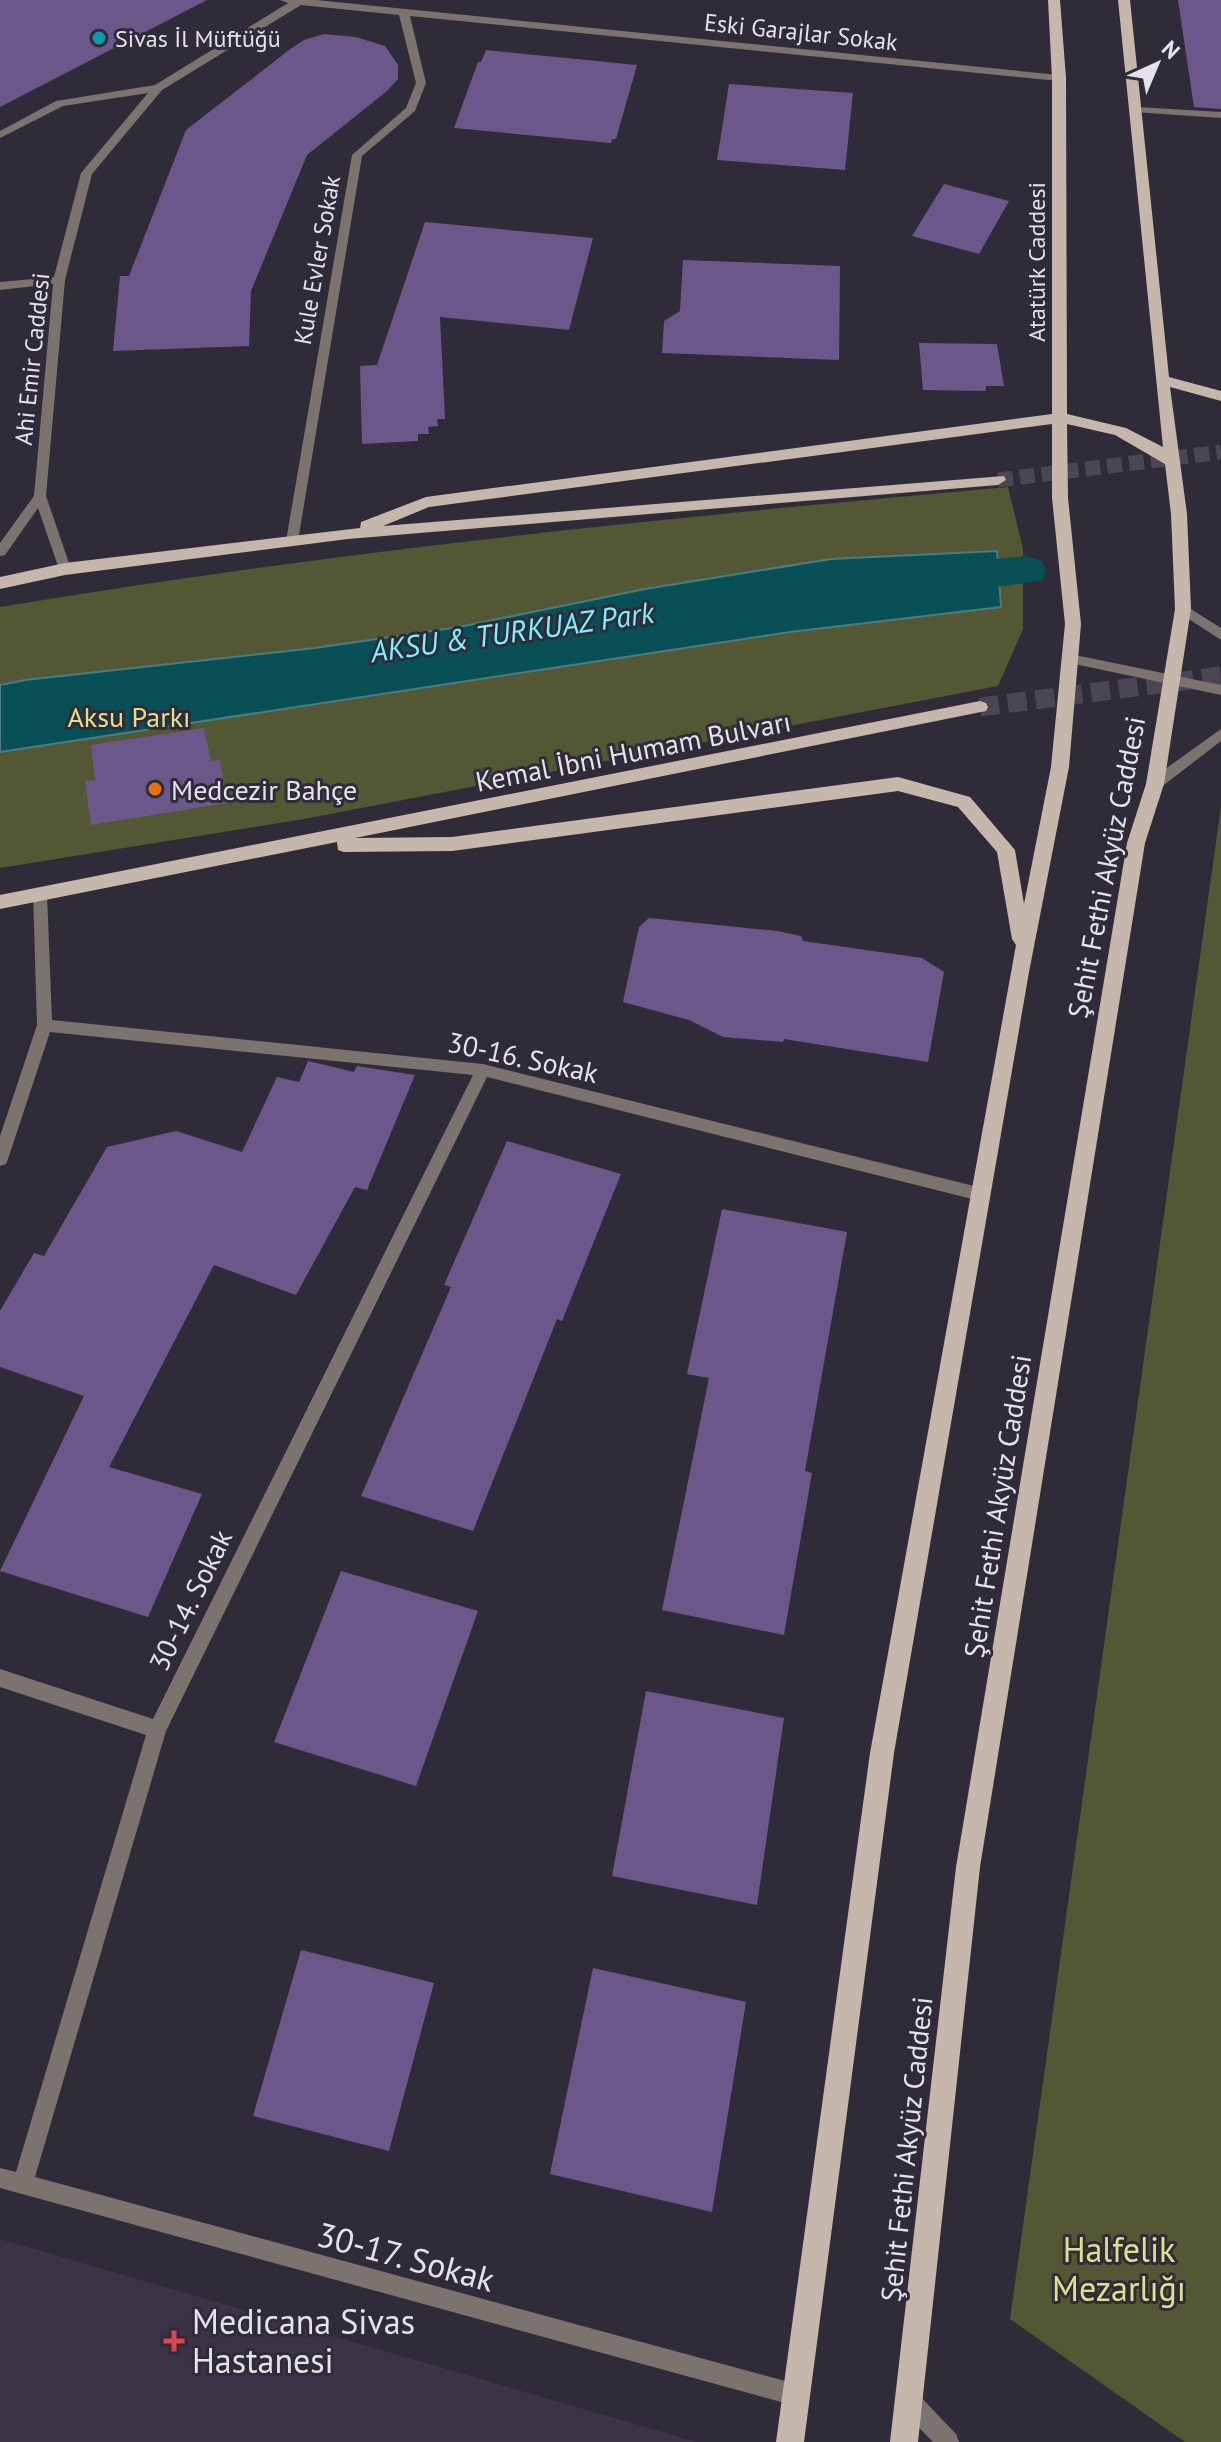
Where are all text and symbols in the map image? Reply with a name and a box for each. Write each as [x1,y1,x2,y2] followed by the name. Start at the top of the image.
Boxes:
[703,6,900,58] street label: Eski Garajlar Sokak
[115,23,281,54] place label: Sivas İl Müftüğü
[1117,24,1197,104] north arrow
[90,29,108,47] marker: Sivas İl Müftüğü
[1156,35,1186,65] text: N
[287,173,347,347] street label: Kule Evler Sokak
[1021,182,1052,342] street label: Atatürk Caddesi
[8,271,56,447] street label: Ahi Emir Caddesi
[367,592,658,670] water label: AKSU & TURKUAZ Park
[67,698,191,735] park label: Aksu Parkı
[472,702,794,800] street label: Kemal İbni Humam Bulvarı
[1059,713,1153,1021] street label: Şehit Fethi Akyüz Caddesi
[171,771,357,808] place label: Medcezir Bahçe
[146,780,164,798] marker: Medcezir Bahçe
[444,1023,602,1091] street label: 30-16. Sokak
[955,1352,1039,1660] street label: Şehit Fethi Akyüz Caddesi
[140,1523,240,1677] street label: 30-14. Sokak
[872,1995,940,2303] street label: Şehit Fethi Akyüz Caddesi
[312,2211,500,2301] street label: 30-17. Sokak
[1052,2227,1186,2310] park label: Halfelik Mezarlığı
[192,2299,415,2382] place label: Medicana Sivas Hastanesi
[163,2330,185,2352] marker: Medicana Sivas Hastanesi

